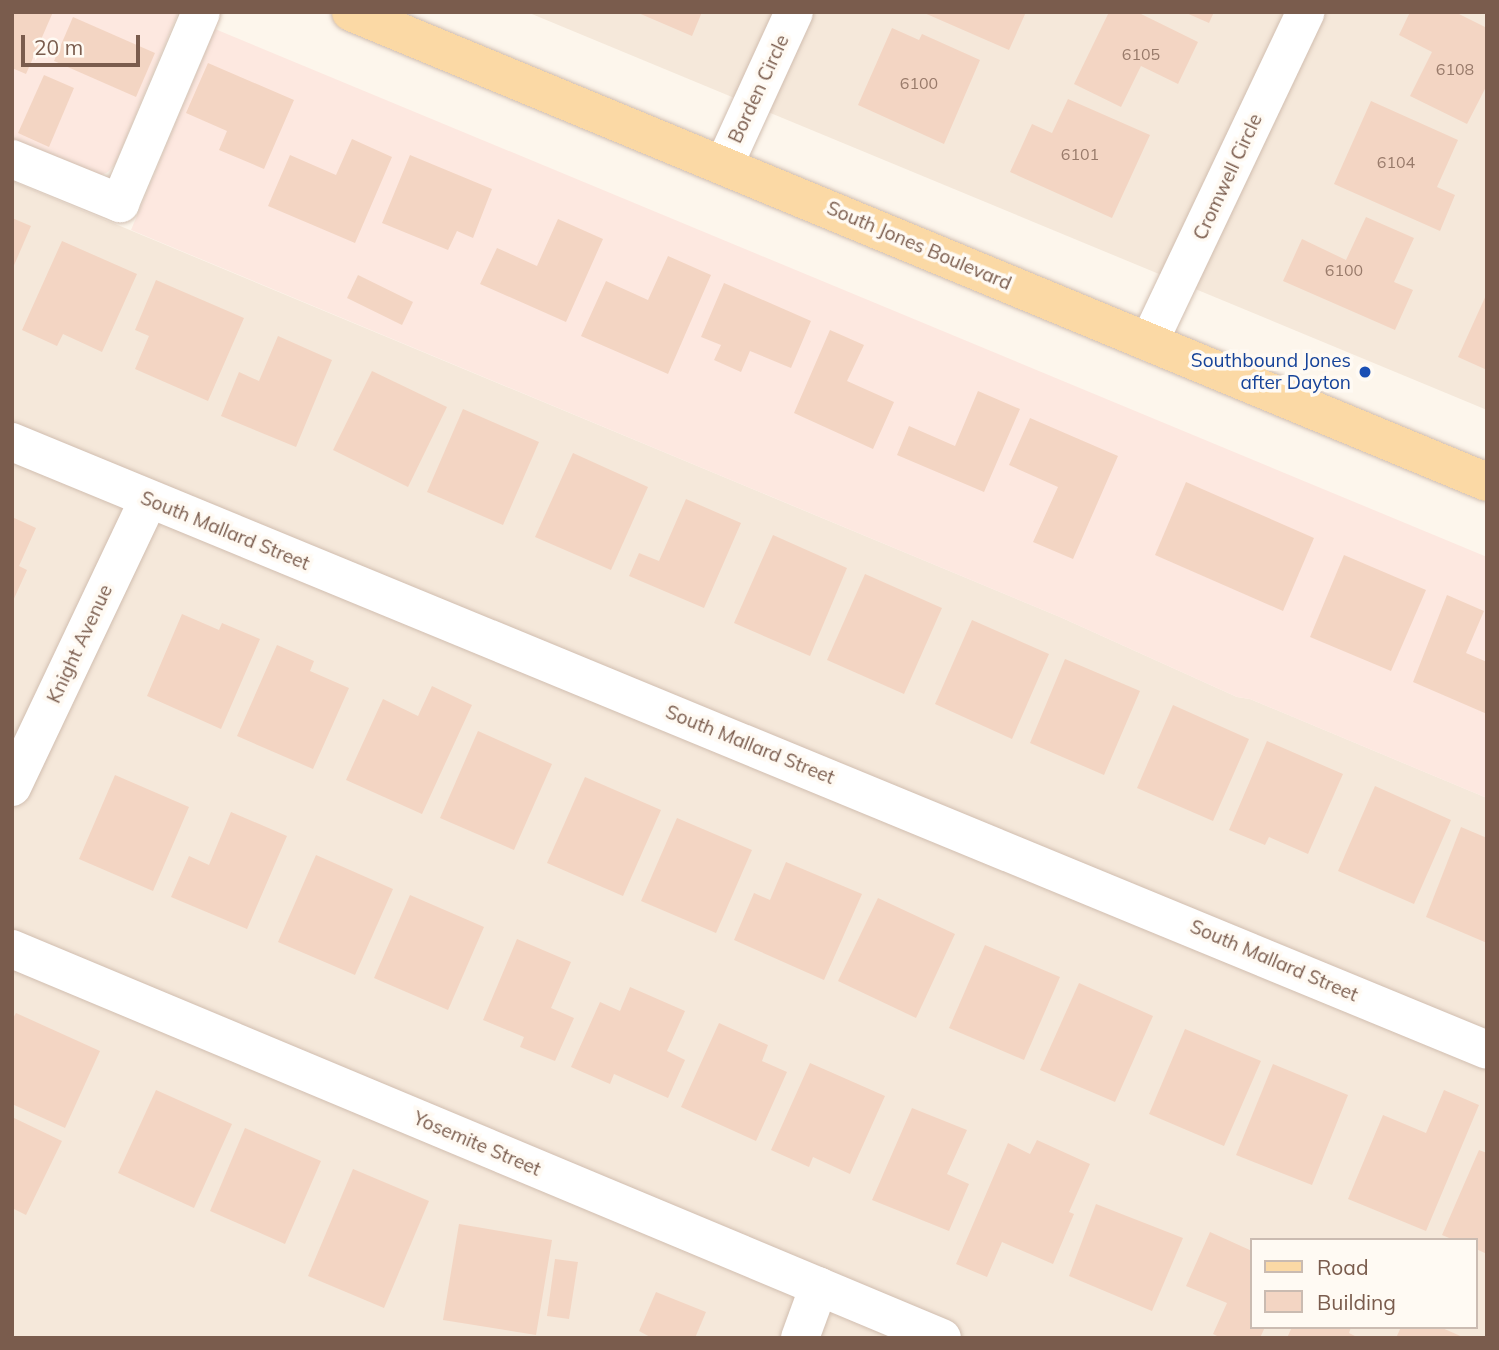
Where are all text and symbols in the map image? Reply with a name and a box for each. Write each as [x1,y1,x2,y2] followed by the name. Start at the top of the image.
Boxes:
[24,21,144,65] scale bar
[724,31,794,147] street label: Borden Circle
[34,34,83,60] text: 20 m
[1122,44,1160,64] house number: 6105
[1436,59,1474,79] house number: 6108
[900,73,938,93] house number: 6100
[1189,110,1267,244] street label: Cromwell Circle
[1061,144,1099,164] house number: 6101
[1377,152,1415,172] house number: 6104
[823,197,1015,295] street label: South Jones Boulevard
[1325,260,1363,280] house number: 6100
[1191,350,1351,394] place label: Southbound Jones after Dayton
[1357,364,1373,380] marker: Southbound Jones after Dayton
[137,487,313,575] street label: South Mallard Street
[43,581,117,707] street label: Knight Avenue
[662,701,838,789] street label: South Mallard Street
[1187,915,1361,1007] street label: South Mallard Street
[410,1107,544,1181] street label: Yosemite Street
[1250,1238,1478,1329] legend
[1317,1254,1368,1280] text: Road
[1317,1289,1396,1315] text: Building

